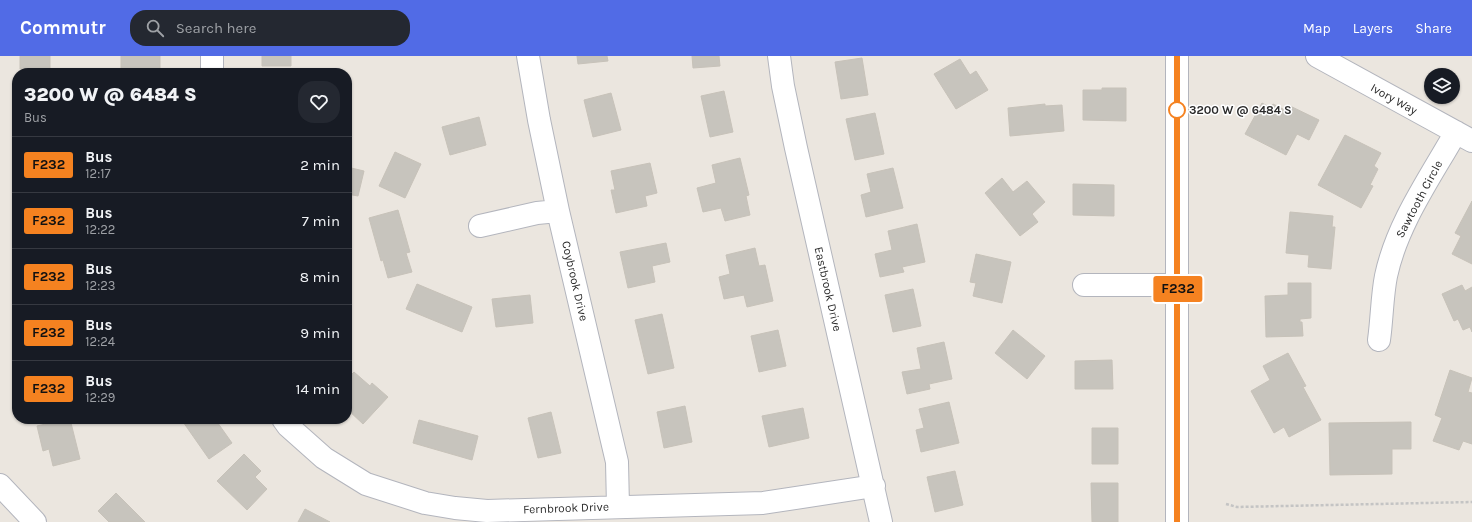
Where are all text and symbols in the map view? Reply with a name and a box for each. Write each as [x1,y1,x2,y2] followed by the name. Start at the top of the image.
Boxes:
[130,10,410,46] search box
[20,17,106,39] text: Commutr
[144,17,166,39] icon: search
[176,19,256,37] text: Search here
[1303,20,1331,37] text: Map
[1353,20,1393,37] text: Layers
[1415,20,1452,37] text: Share
[1424,68,1460,104] map controls
[1424,68,1460,104] button: layers
[1368,80,1420,118] street label: Ivory Way
[298,81,340,123] button: heart
[24,84,197,106] text: 3200 W @ 6484 S
[1168,101,1186,119] marker: 3200 W @ 6484 S
[1189,103,1292,117] place label: 3200 W @ 6484 S
[24,110,47,125] text: Bus
[85,148,112,166] text: Bus
[32,156,65,173] text: F232
[300,156,340,174] text: 2 min
[1393,158,1445,240] street label: Sawtooth Circle
[85,166,111,181] text: 12:17
[85,204,112,222] text: Bus
[32,212,65,229] text: F232
[302,212,340,230] text: 7 min
[85,222,115,237] text: 12:22
[559,240,591,322] street label: Coybrook Drive
[811,245,845,333] street label: Eastbrook Drive
[85,260,112,278] text: Bus
[32,268,65,285] text: F232
[300,268,340,286] text: 8 min
[1150,276,1206,302] line badge: F232
[85,278,115,293] text: 12:23
[1161,280,1195,297] text: F232
[85,316,112,334] text: Bus
[32,324,65,341] text: F232
[300,324,340,342] text: 9 min
[85,334,115,349] text: 12:24
[85,372,112,390] text: Bus
[32,380,65,397] text: F232
[296,380,340,398] text: 14 min
[85,390,115,405] text: 12:29
[523,500,609,516] street label: Fernbrook Drive

